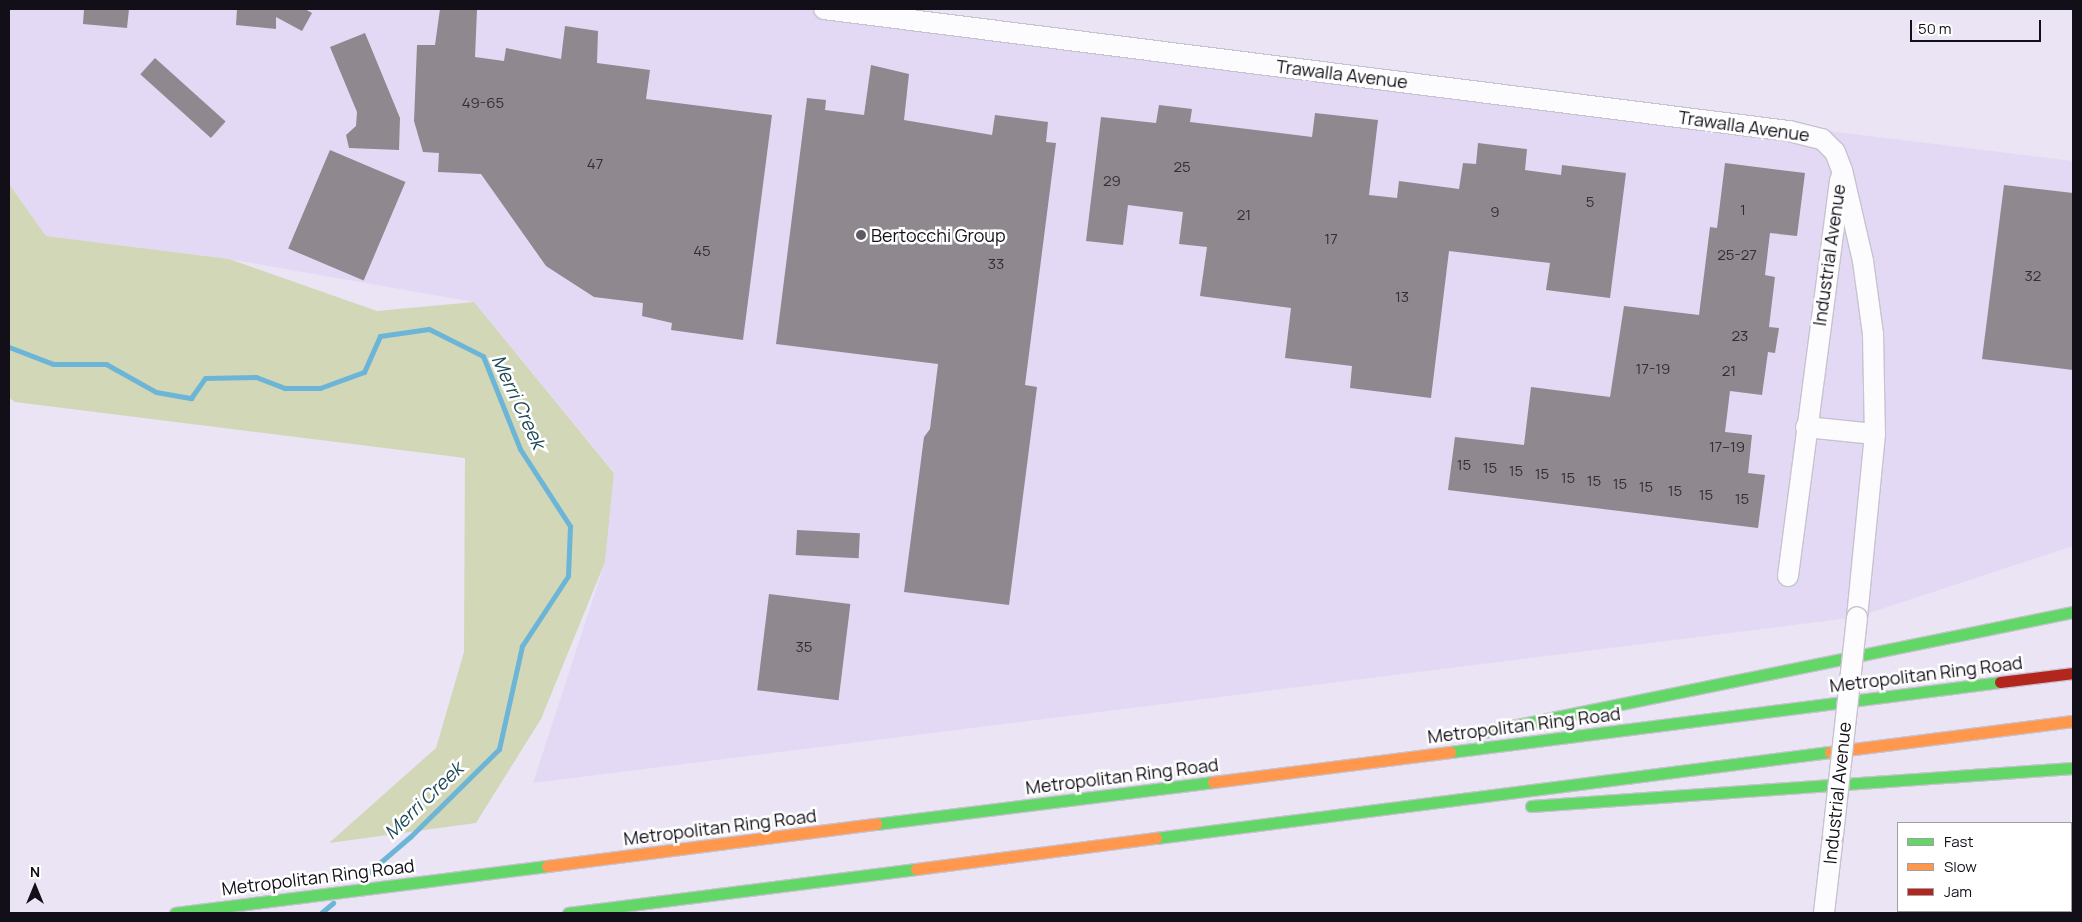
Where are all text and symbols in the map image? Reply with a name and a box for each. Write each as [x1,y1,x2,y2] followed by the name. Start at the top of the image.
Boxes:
[1912,10,2043,42] scale bar
[1918,18,1952,39] text: 50 m
[1275,55,1409,93] street label: Trawalla Avenue
[462,94,504,112] house number: 49-65
[1677,106,1811,146] street label: Trawalla Avenue
[587,155,603,173] house number: 47
[1173,158,1191,176] house number: 25
[1103,172,1121,190] house number: 29
[1808,183,1850,327] street label: Industrial Avenue
[1586,193,1594,211] house number: 5
[1740,201,1746,219] house number: 1
[1490,203,1500,221] house number: 9
[1237,206,1251,224] house number: 21
[871,224,1006,246] place label: Bertocchi Group
[855,229,867,241] marker: Bertocchi Group
[1324,230,1338,248] house number: 17
[693,242,711,260] house number: 45
[1717,246,1757,264] house number: 25-27
[988,255,1004,273] house number: 33
[2025,267,2041,285] house number: 32
[1395,288,1409,306] house number: 13
[1732,327,1748,345] house number: 23
[486,351,550,453] water label: Merri Creek
[1636,360,1670,378] house number: 17-19
[1722,362,1736,380] house number: 21
[1709,438,1745,456] house number: 17–19
[1457,456,1471,474] house number: 15
[1483,459,1497,477] house number: 15
[1509,462,1523,480] house number: 15
[1535,465,1549,483] house number: 15
[1561,469,1575,487] house number: 15
[1587,472,1601,490] house number: 15
[1613,475,1627,493] house number: 15
[1639,478,1653,496] house number: 15
[1668,482,1682,500] house number: 15
[1699,486,1713,504] house number: 15
[1735,490,1749,508] house number: 15
[796,638,812,656] house number: 35
[1828,651,2024,697] street label: Metropolitan Ring Road
[1426,702,1622,748] street label: Metropolitan Ring Road
[1819,721,1855,865] street label: Industrial Avenue
[1024,753,1220,799] street label: Metropolitan Ring Road
[380,758,468,844] water label: Merri Creek
[622,804,818,850] street label: Metropolitan Ring Road
[1897,822,2072,912] legend
[1944,831,1973,852] text: Fast
[220,854,416,900] street label: Metropolitan Ring Road
[1944,856,1977,877] text: Slow
[10,862,60,912] north arrow
[30,862,40,881] text: N
[1944,881,1972,902] text: Jam

